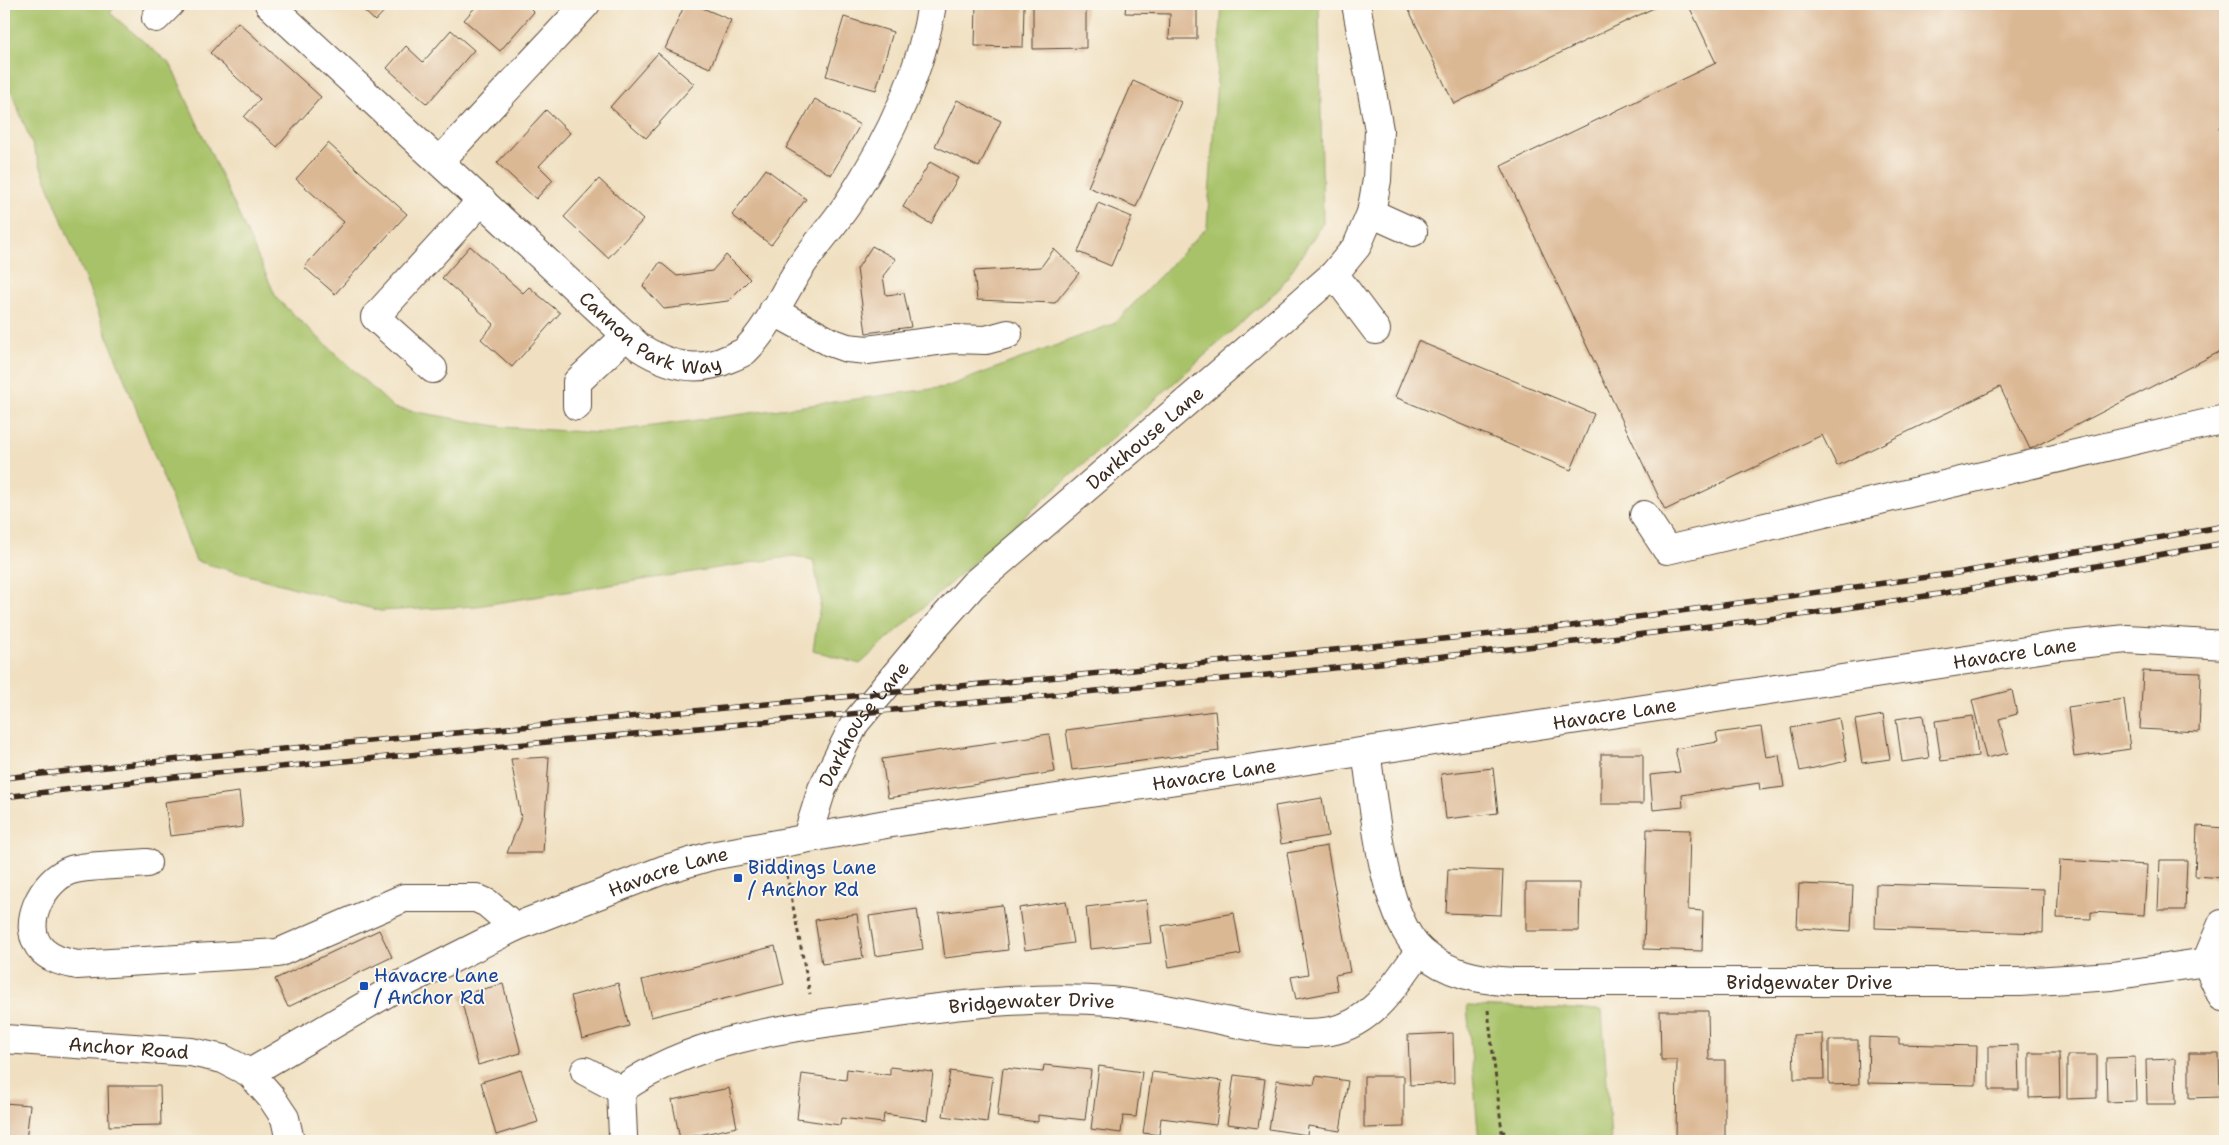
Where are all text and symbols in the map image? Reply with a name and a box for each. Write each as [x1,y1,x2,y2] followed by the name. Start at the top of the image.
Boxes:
[574,286,724,380] street label: Cannon Park Way
[1081,381,1209,495] street label: Darkhouse Lane
[1951,632,2078,675] street label: Havacre Lane
[813,656,915,791] street label: Darkhouse Lane
[1551,692,1678,736] street label: Havacre Lane
[1150,753,1278,796] street label: Havacre Lane
[605,841,730,903] street label: Havacre Lane
[748,855,877,902] place label: Biddings Lane / Anchor Rd
[732,872,744,884] marker: Biddings Lane / Anchor Rd
[374,963,499,1010] place label: Havacre Lane / Anchor Rd
[1726,970,1893,995] street label: Bridgewater Drive
[358,980,370,992] marker: Havacre Lane / Anchor Rd
[947,987,1116,1019] street label: Bridgewater Drive
[68,1032,190,1065] street label: Anchor Road

